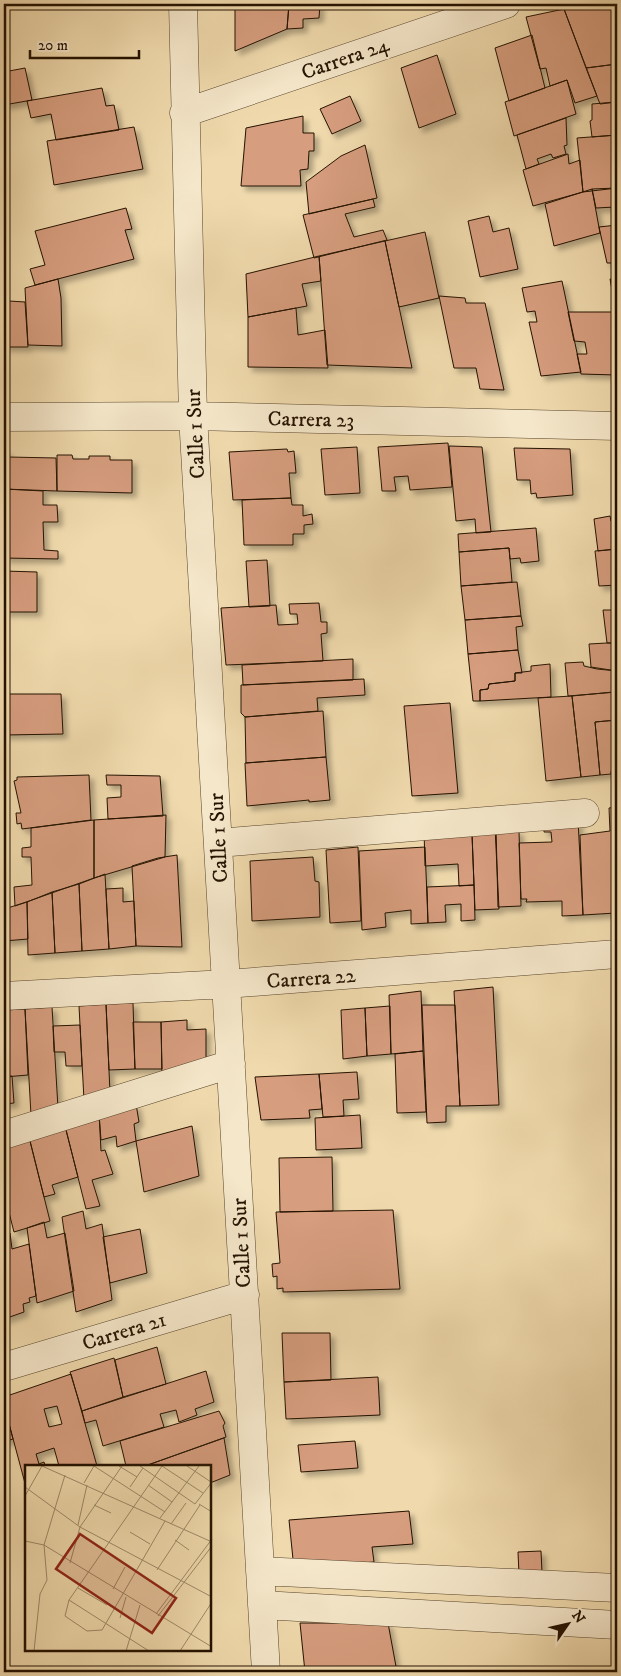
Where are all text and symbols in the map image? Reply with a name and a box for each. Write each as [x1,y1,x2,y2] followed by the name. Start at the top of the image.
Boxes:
[30,28,139,60] scale bar
[298,32,393,86] street label: Carrera 24
[38,36,68,55] text: 20 m
[181,388,211,479] street label: Calle 1 Sur
[267,406,355,434] street label: Carrera 23
[204,792,234,883] street label: Calle 1 Sur
[266,963,357,995] street label: Carrera 22
[227,1197,257,1288] street label: Calle 1 Sur
[79,1307,169,1357] street label: Carrera 21
[25,1465,211,1651] inset map
[544,1598,594,1648] north arrow
[567,1607,589,1628] text: N

